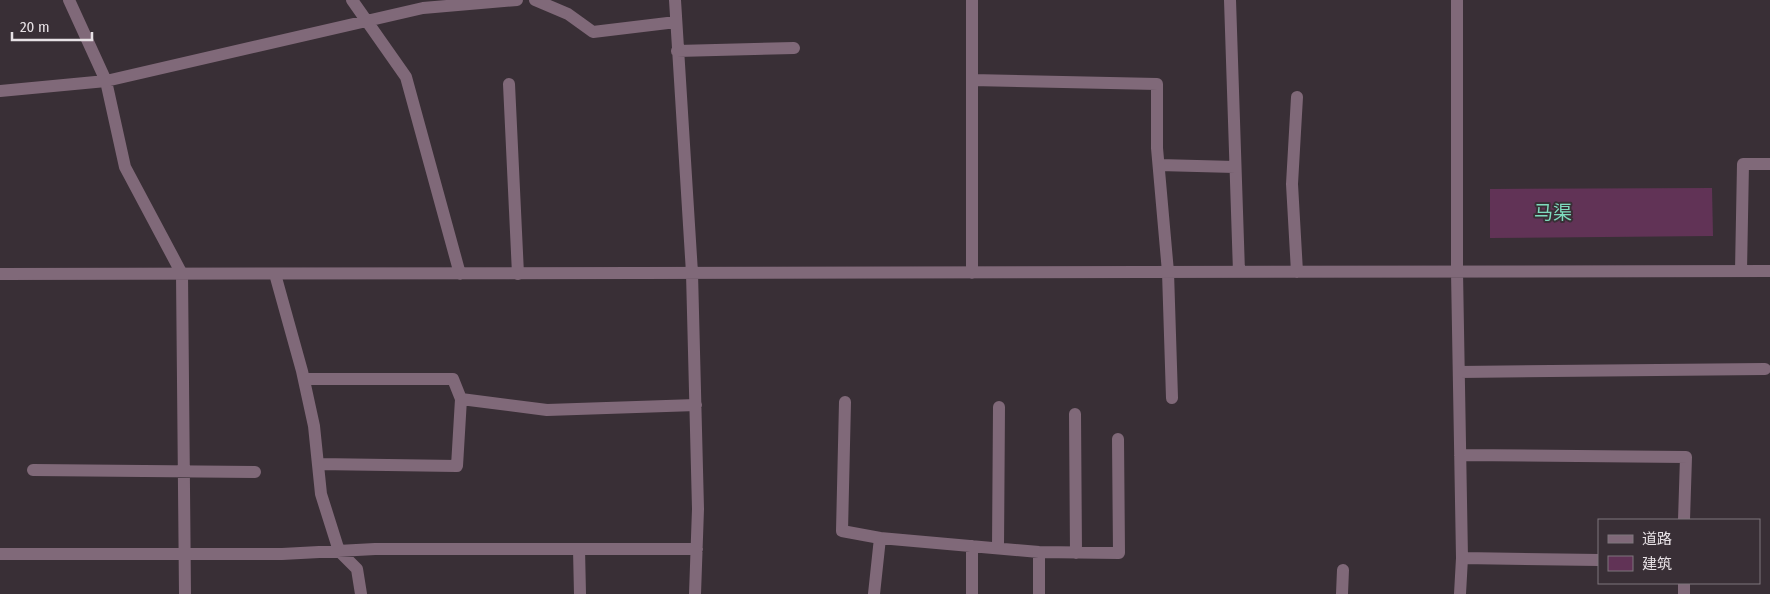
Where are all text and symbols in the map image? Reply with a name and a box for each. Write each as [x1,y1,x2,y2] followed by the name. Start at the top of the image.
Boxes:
[12,10,92,42] scale bar
[20,18,50,36] text: 20 m
[1534,201,1572,224] district label: 马渠
[1598,519,1760,584] legend
[1642,530,1672,548] text: 道路
[1642,555,1672,573] text: 建筑

